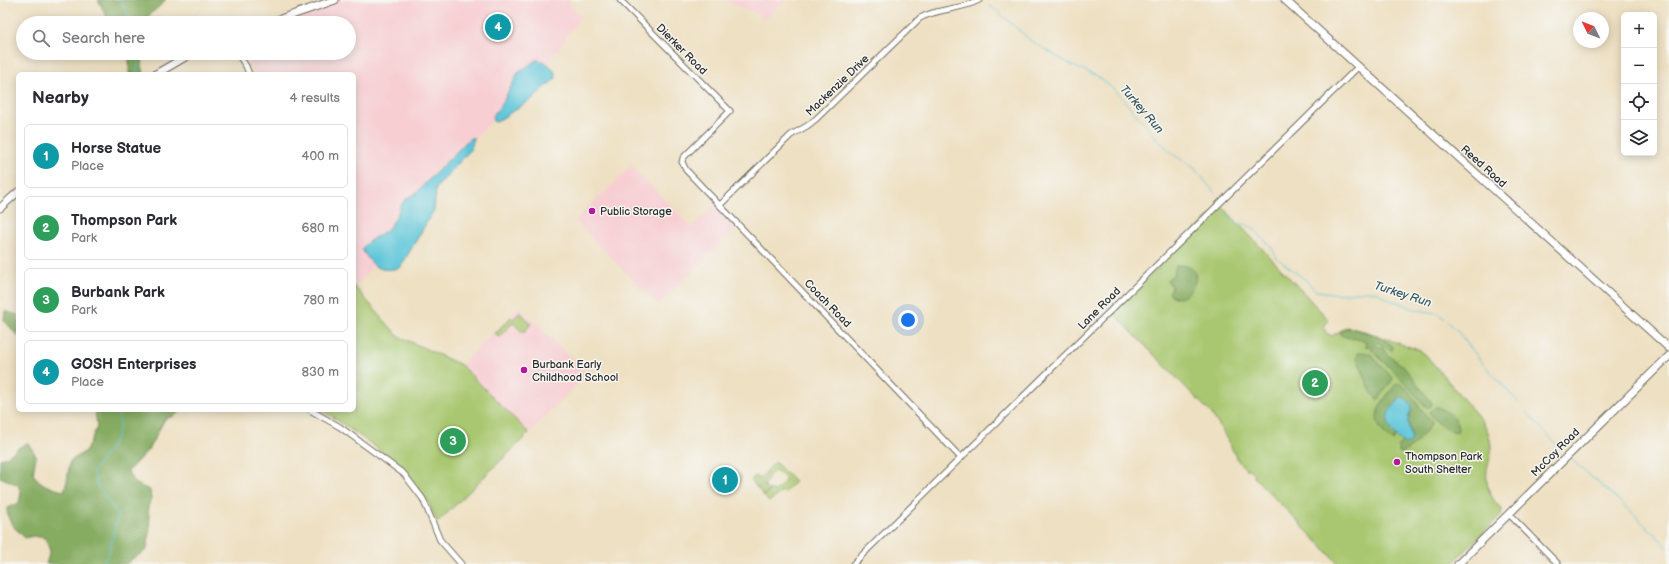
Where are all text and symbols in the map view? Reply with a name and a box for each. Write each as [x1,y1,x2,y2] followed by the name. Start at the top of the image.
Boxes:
[485,12,511,42] pin: 4
[1573,12,1609,48] north arrow
[1621,12,1657,156] map controls
[1621,12,1657,48] button: +
[16,16,356,60] search box
[654,21,710,77] street label: Dierker Road
[30,27,52,49] icon: search
[62,29,145,48] text: Search here
[1621,48,1657,84] button: −
[803,52,872,119] street label: Mackenzie Drive
[1117,82,1167,137] water label: Turkey Run
[1621,84,1657,120] button: locate
[32,88,89,108] text: Nearby
[290,90,340,106] text: 4 results
[1621,120,1657,156] button: layers
[71,139,161,158] text: Horse Statue
[1458,143,1509,190] street label: Reed Road
[43,148,49,164] text: 1
[302,148,339,164] text: 400 m
[71,158,104,174] text: Place
[600,205,672,218] place label: Public Storage
[587,206,597,216] marker: Public Storage
[71,211,177,230] text: Thompson Park
[42,220,50,236] text: 2
[302,220,339,236] text: 680 m
[71,230,97,246] text: Park
[801,277,854,330] street label: Coach Road
[1372,278,1434,311] water label: Turkey Run
[71,283,165,302] text: Burbank Park
[1075,284,1123,332] street label: Lane Road
[42,292,50,308] text: 3
[303,292,339,308] text: 780 m
[71,302,97,318] text: Park
[898,310,918,330] your location
[71,355,196,374] text: GOSH Enterprises
[532,358,618,384] place label: Burbank Early Childhood School
[42,364,50,380] text: 4
[302,364,339,380] text: 830 m
[519,365,529,375] marker: Burbank Early Childhood School
[1302,368,1328,398] pin: 2
[71,374,104,390] text: Place
[1528,425,1582,479] street label: McCoy Road
[440,426,466,456] pin: 3
[1405,450,1483,476] place label: Thompson Park South Shelter
[1392,457,1402,467] marker: Thompson Park South Shelter
[712,465,738,495] pin: 1

